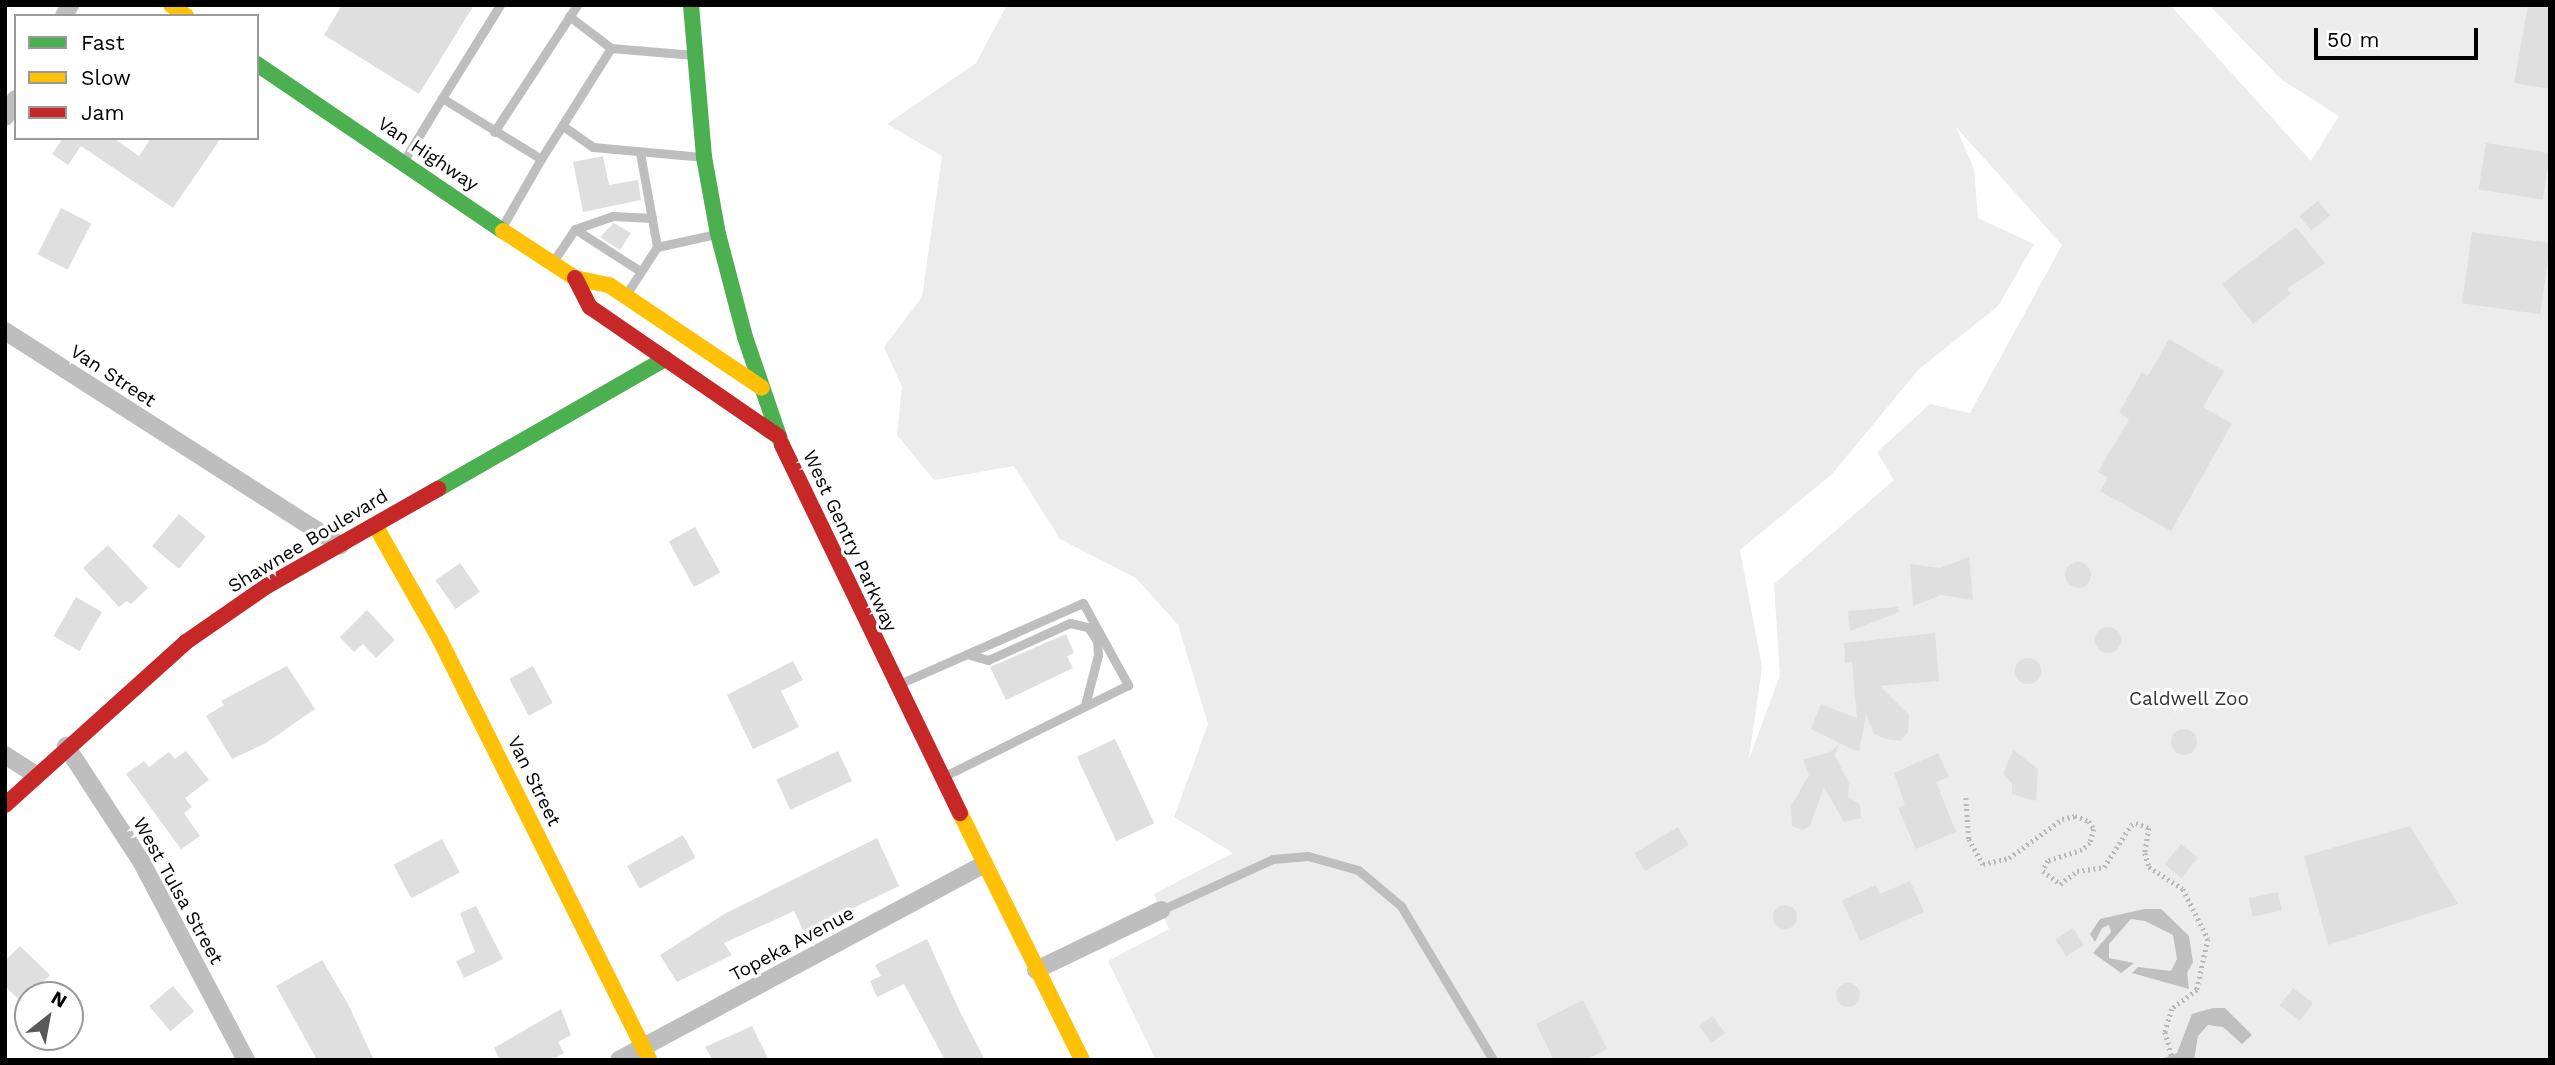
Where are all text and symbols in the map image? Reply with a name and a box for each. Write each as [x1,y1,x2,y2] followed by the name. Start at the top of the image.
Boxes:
[14,14,259,140] legend
[2317,14,2482,58] scale bar
[2327,27,2379,52] text: 50 m
[81,30,125,55] text: Fast
[81,65,131,90] text: Slow
[81,100,124,125] text: Jam
[373,112,483,196] street label: Van Highway
[66,340,160,412] street label: Van Street
[798,446,902,636] street label: West Gentry Parkway
[224,484,392,598] street label: Shawnee Boulevard
[2129,688,2249,710] park label: Caldwell Zoo
[502,732,566,830] street label: Van Street
[128,813,228,969] street label: West Tulsa Street
[725,901,859,987] street label: Topeka Avenue
[14,981,84,1051] north arrow
[47,986,71,1013] text: N

